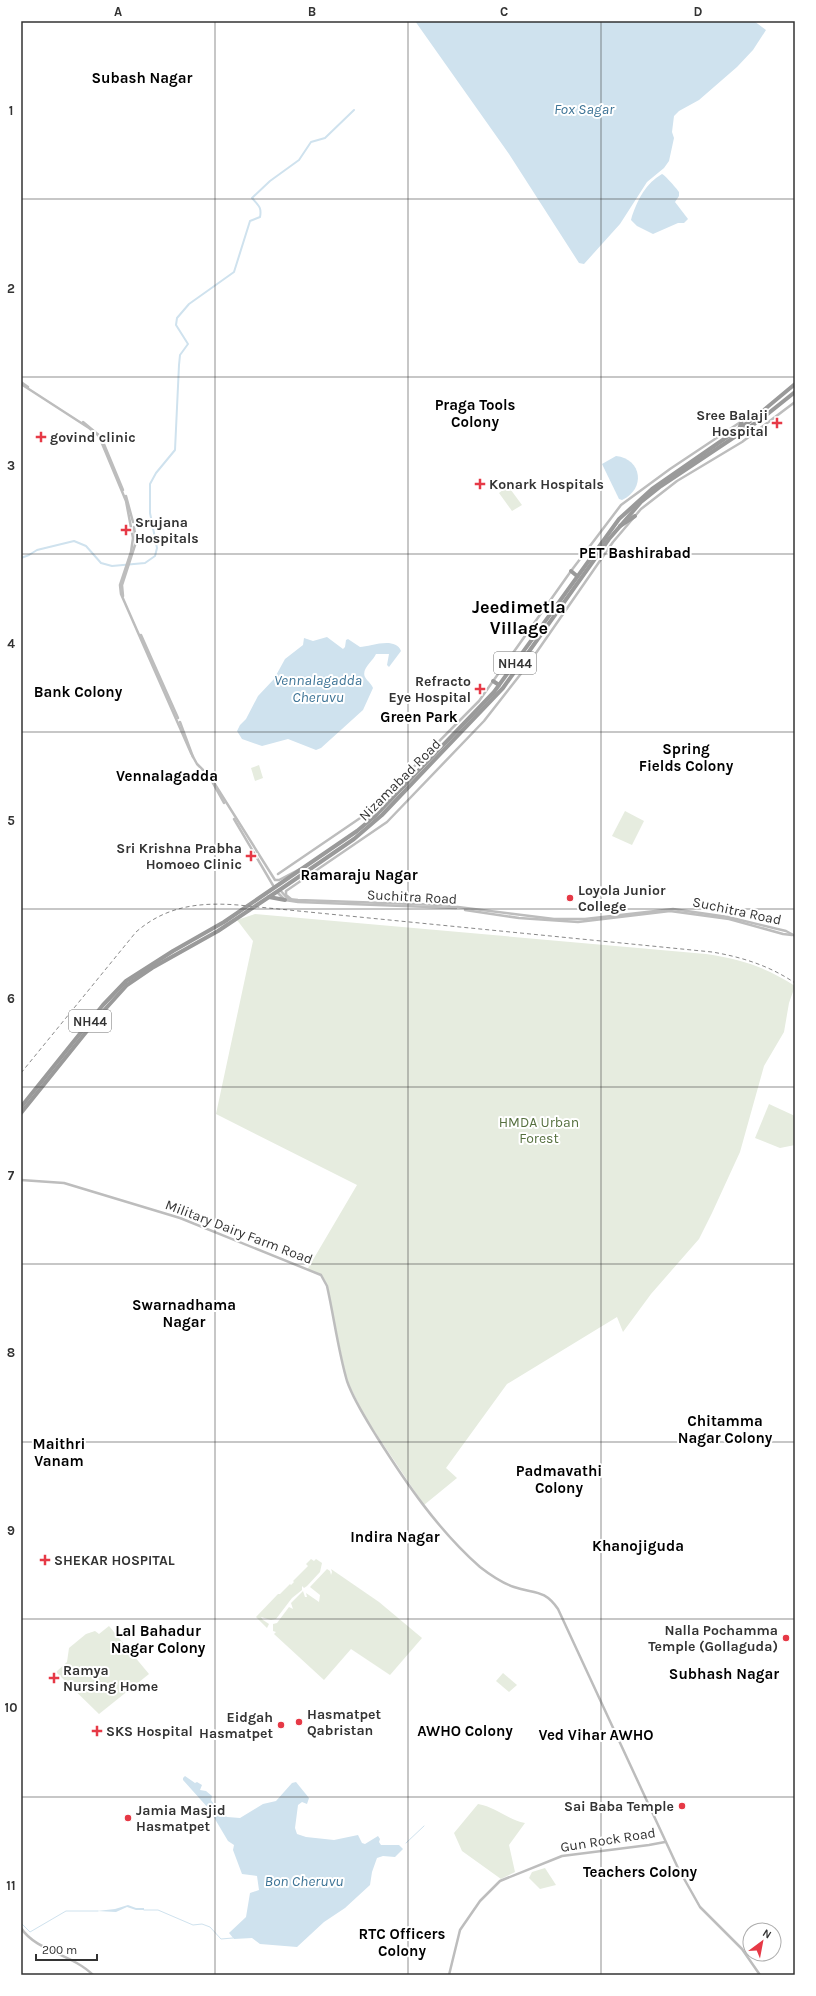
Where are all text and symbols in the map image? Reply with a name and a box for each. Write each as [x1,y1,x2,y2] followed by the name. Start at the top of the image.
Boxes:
[114,4,122,19] text: A
[308,4,316,19] text: B
[500,4,508,19] text: C
[694,4,703,19] text: D
[92,69,193,87] district label: Subash Nagar
[554,100,615,118] water label: Fox Sagar
[9,103,13,118] text: 1
[7,281,15,296] text: 2
[435,396,515,431] district label: Praga Tools Colony
[696,407,768,440] place label: Sree Balaji Hospital
[771,417,783,429] marker: Sree Balaji Hospital
[50,429,136,446] place label: govind clinic
[35,431,47,443] marker: govind clinic
[7,458,15,473] text: 3
[489,476,604,493] place label: Konark Hospitals
[474,478,486,490] marker: Konark Hospitals
[135,514,199,547] place label: Srujana Hospitals
[120,524,132,536] marker: Srujana Hospitals
[579,544,691,562] district label: PET Bashirabad
[472,596,566,639] district label: Jeedimetla Village
[7,636,15,651] text: 4
[494,652,536,674] road number: NH44
[274,671,362,706] water label: Vennalagadda Cheruvu
[388,673,471,706] place label: Refracto Eye Hospital
[34,683,123,701] district label: Bank Colony
[474,683,486,695] marker: Refracto Eye Hospital
[380,708,458,726] district label: Green Park
[356,736,444,824] street label: Nizamabad Road
[639,740,734,775] district label: Spring Fields Colony
[116,767,218,785] district label: Vennalagadda
[7,813,15,828] text: 5
[116,840,242,873] place label: Sri Krishna Prabha Homoeo Clinic
[245,850,257,862] marker: Sri Krishna Prabha Homoeo Clinic
[300,866,418,884] district label: Ramaraju Nagar
[578,882,666,915] place label: Loyola Junior College
[366,886,458,908] street label: Suchitra Road
[565,893,575,903] marker: Loyola Junior College
[691,893,783,929] street label: Suchitra Road
[7,991,15,1006] text: 6
[69,1010,111,1032] road number: NH44
[499,1114,579,1147] park label: HMDA Urban Forest
[8,1168,15,1183] text: 7
[163,1196,315,1268] street label: Military Dairy Farm Road
[132,1296,236,1331] district label: Swarnadhama Nagar
[7,1345,15,1360] text: 8
[678,1412,773,1447] district label: Chitamma Nagar Colony
[33,1435,85,1470] district label: Maithri Vanam
[516,1462,602,1497] district label: Padmavathi Colony
[7,1523,15,1538] text: 9
[350,1528,440,1546] district label: Indira Nagar
[592,1537,684,1555] district label: Khanojiguda
[54,1552,175,1569] place label: SHEKAR HOSPITAL
[39,1554,51,1566] marker: SHEKAR HOSPITAL
[111,1622,206,1657] district label: Lal Bahadur Nagar Colony
[648,1622,778,1655] place label: Nalla Pochamma Temple (Gollaguda)
[781,1633,791,1643] marker: Nalla Pochamma Temple (Gollaguda)
[63,1662,158,1695] place label: Ramya Nursing Home
[669,1665,779,1683] district label: Subhash Nagar
[48,1672,60,1684] marker: Ramya Nursing Home
[5,1700,17,1715] text: 10
[307,1706,381,1739] place label: Hasmatpet Qabristan
[199,1709,273,1742] place label: Eidgah Hasmatpet
[294,1717,304,1727] marker: Hasmatpet Qabristan
[276,1720,286,1730] marker: Eidgah Hasmatpet
[417,1722,513,1740] district label: AWHO Colony
[106,1723,193,1740] place label: SKS Hospital
[91,1725,103,1737] marker: SKS Hospital
[538,1726,654,1744] district label: Ved Vihar AWHO
[564,1798,674,1815] place label: Sai Baba Temple
[677,1801,687,1811] marker: Sai Baba Temple
[136,1802,226,1835] place label: Jamia Masjid Hasmatpet
[123,1813,133,1823] marker: Jamia Masjid Hasmatpet
[559,1824,657,1856] street label: Gun Rock Road
[583,1863,698,1881] district label: Teachers Colony
[265,1872,343,1890] water label: Bon Cheruvu
[6,1878,16,1893] text: 11
[742,1922,782,1962] north arrow
[359,1925,445,1960] district label: RTC Officers Colony
[760,1926,774,1942] text: N
[36,1936,97,1962] scale bar
[42,1943,77,1957] text: 200 m

